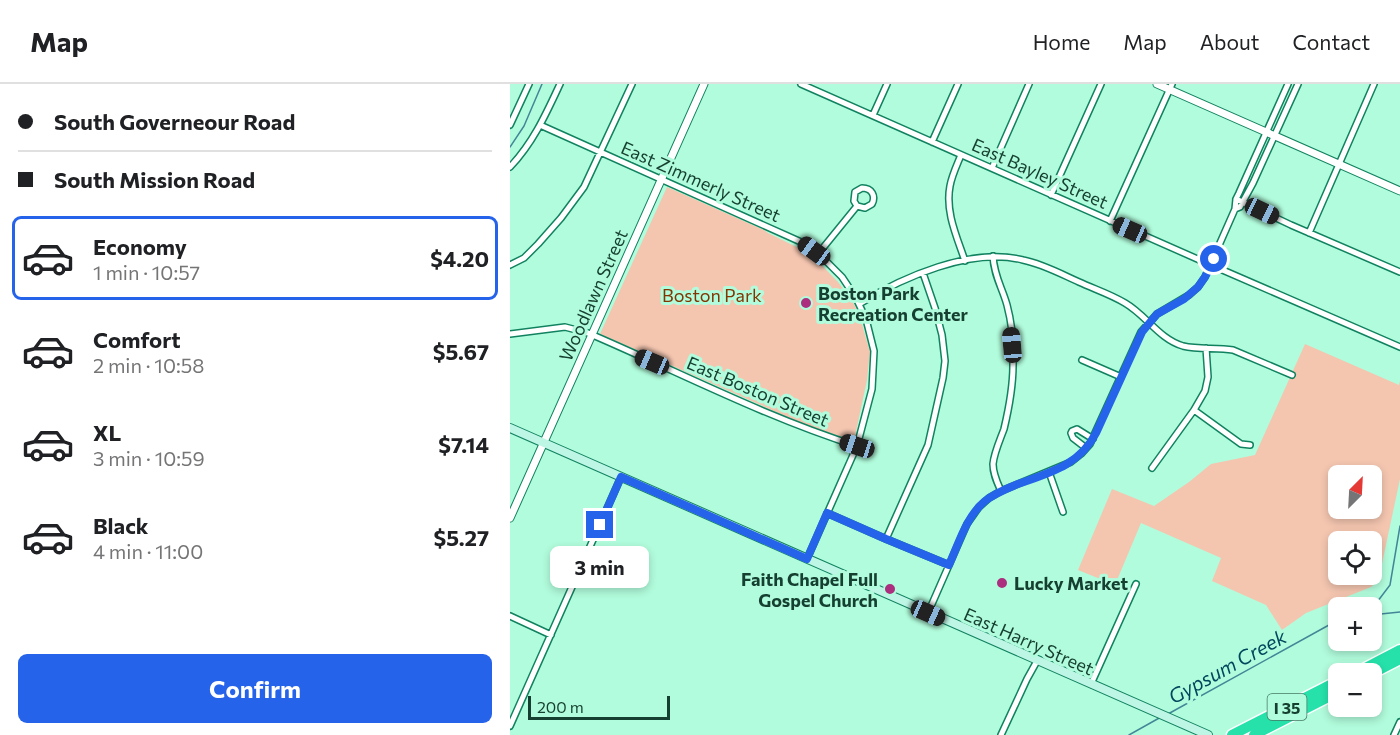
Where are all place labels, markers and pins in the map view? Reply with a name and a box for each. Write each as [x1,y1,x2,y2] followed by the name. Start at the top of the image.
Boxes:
[818,282,969,325] place label: Boston Park Recreation Center
[799,296,813,310] marker: Boston Park Recreation Center
[741,568,878,611] place label: Faith Chapel Full Gospel Church
[1014,572,1128,594] place label: Lucky Market
[995,576,1009,590] marker: Lucky Market
[883,582,897,596] marker: Faith Chapel Full Gospel Church

